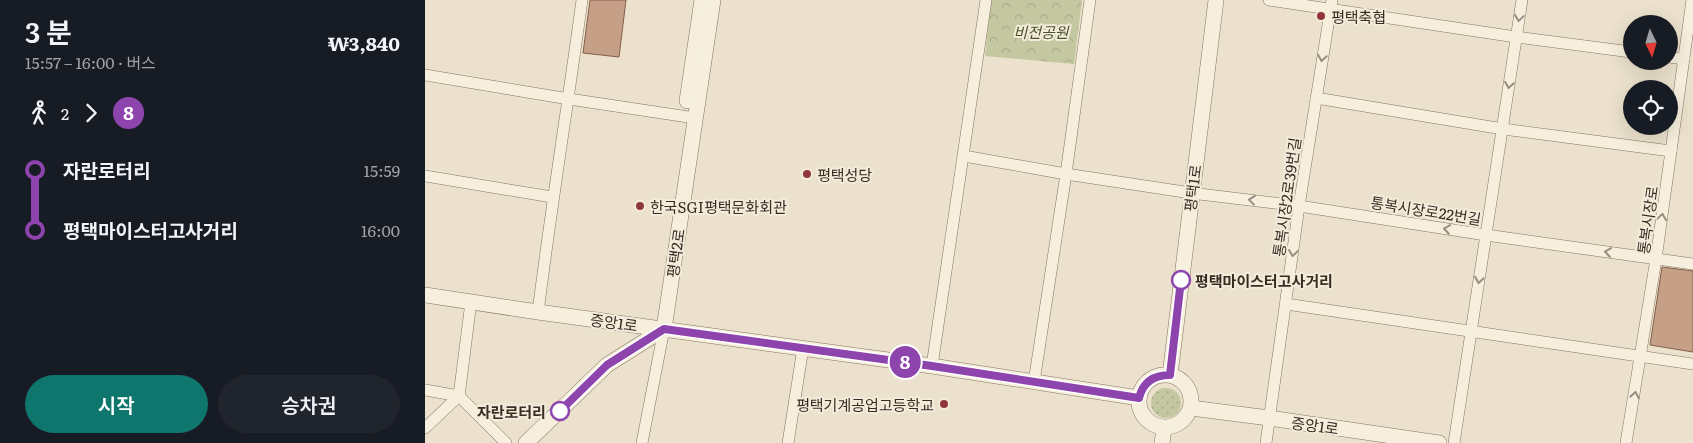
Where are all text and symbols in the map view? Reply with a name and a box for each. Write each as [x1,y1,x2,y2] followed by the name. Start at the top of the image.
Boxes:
[1331,5,1386,28] place label: 평택축협
[25,10,72,52] text: 3 분
[1315,10,1327,22] marker: 평택축협
[1514,15,1525,23] one-way arrow
[1623,15,1677,70] north arrow
[1623,15,1678,135] map controls
[1013,20,1070,43] park label: 비전공원
[328,29,400,57] text: ₩3,840
[25,50,156,74] text: 15:57 – 16:00 · 버스
[1318,54,1328,62] one-way arrow
[1623,80,1678,135] button: locate
[1504,82,1515,90] one-way arrow
[25,99,53,127] icon: walk
[77,99,105,127] icon: forward
[123,99,134,126] text: 8
[61,101,69,125] text: 2
[1266,136,1306,258] street label: 통복시장2로39번길
[63,156,150,184] text: 자란로터리
[364,158,400,182] text: 15:59
[817,163,872,186] place label: 평택성당
[1178,163,1206,213] street label: 평택1로
[801,168,813,180] marker: 평택성당
[1631,184,1663,256] street label: 통복시장로
[1369,190,1483,230] street label: 통복시장로22번길
[650,195,787,218] place label: 한국SGI평택문화회관
[1247,195,1255,206] one-way arrow
[634,200,646,212] marker: 한국SGI평택문화회관
[1656,213,1667,221] one-way arrow
[63,216,238,244] text: 평택마이스터고사거리
[361,218,400,242] text: 16:00
[1443,224,1451,234] one-way arrow
[660,227,690,279] street label: 평택2로
[1604,247,1612,258] one-way arrow
[1288,250,1299,258] one-way arrow
[1195,269,1333,292] place label: 평택마이스터고사거리
[1171,270,1191,290] marker: 평택마이스터고사거리
[1474,276,1484,285] one-way arrow
[589,307,639,337] street label: 중앙1로
[889,346,921,378] line badge: 8
[900,348,910,375] text: 8
[25,375,208,433] button: 시작
[218,375,400,433] button: 승차권
[1629,391,1639,399] one-way arrow
[796,393,934,416] place label: 평택기계공업고등학교
[938,398,950,410] marker: 평택기계공업고등학교
[477,400,546,423] place label: 자란로터리
[550,401,570,421] marker: 자란로터리
[1290,410,1340,440] street label: 중앙1로

